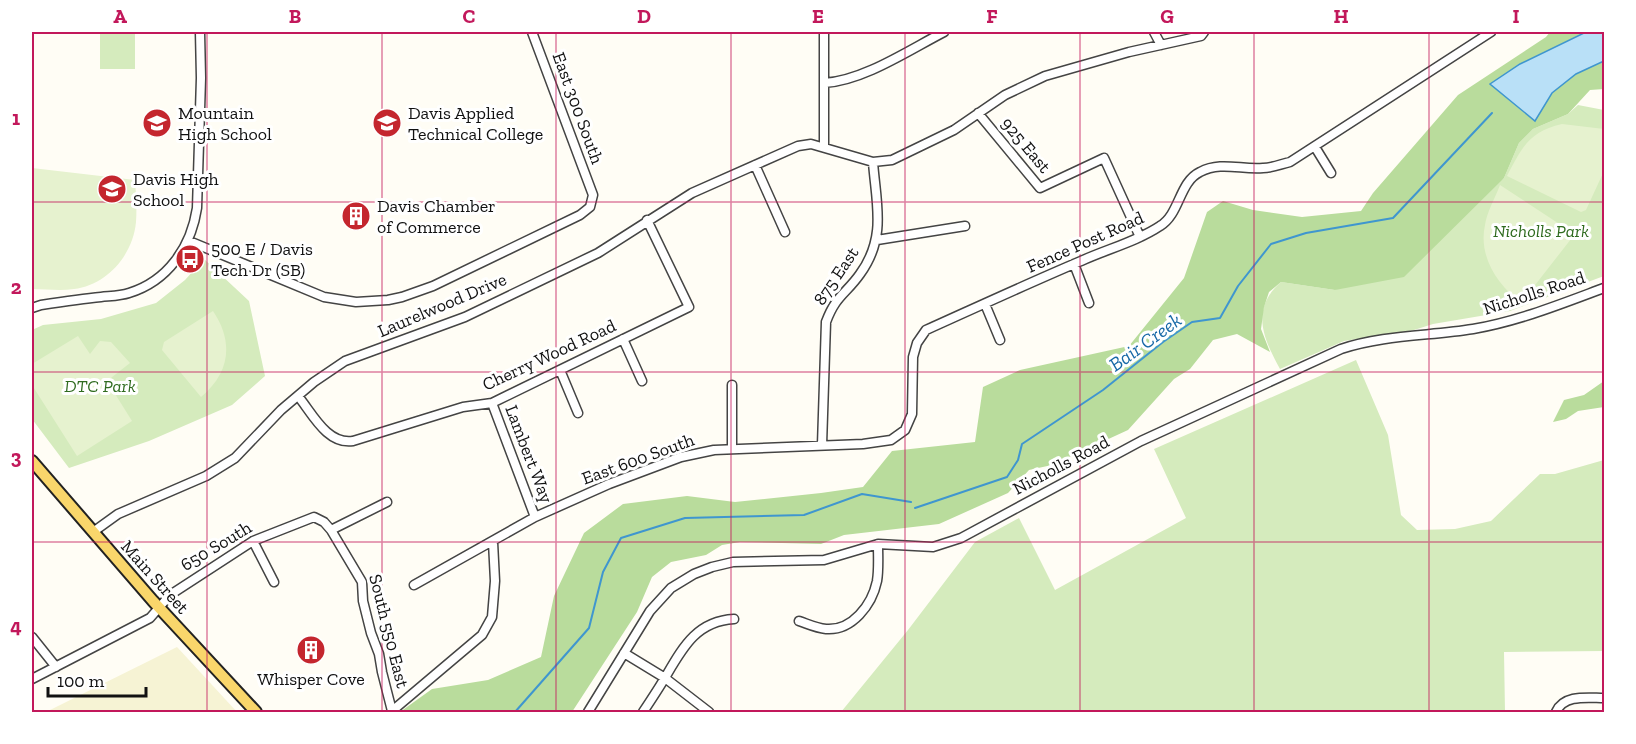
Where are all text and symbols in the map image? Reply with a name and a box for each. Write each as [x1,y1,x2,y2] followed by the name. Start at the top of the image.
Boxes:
[113,4,127,28] text: A
[289,4,301,28] text: B
[463,4,476,28] text: C
[637,4,651,28] text: D
[812,4,824,28] text: E
[986,4,998,28] text: F
[1160,4,1174,28] text: G
[1333,4,1349,28] text: H
[1512,4,1520,28] text: I
[548,49,608,167] street label: East 300 South
[178,102,272,145] place label: Mountain High School
[408,102,543,145] place label: Davis Applied Technical College
[12,106,20,130] text: 1
[141,107,173,139] school or university icon: Mountain High School
[371,107,403,139] school or university icon: Davis Applied Technical College
[996,113,1056,178] street label: 925 East
[133,168,219,211] place label: Davis High School
[96,173,128,205] school or university icon: Davis High School
[377,195,496,238] place label: Davis Chamber of Commerce
[340,200,372,232] building icon: Davis Chamber of Commerce
[1023,206,1147,278] street label: Fence Post Road
[1493,220,1589,242] park label: Nicholls Park
[211,238,313,281] place label: 500 E / Davis Tech Dr (SB)
[174,243,206,275] bus stop icon: 500 E / Davis Tech Dr (SB)
[809,243,864,309] street label: 875 East
[1480,266,1588,320] street label: Nicholls Road
[374,268,510,342] street label: Laurelwood Drive
[11,275,22,299] text: 2
[1104,308,1186,376] water label: Bair Creek
[479,314,619,396] street label: Cherry Wood Road
[64,375,136,397] park label: DTC Park
[500,402,558,507] street label: Lambert Way
[579,428,697,490] street label: East 600 South
[1009,430,1113,500] street label: Nicholls Road
[11,445,22,469] text: 3
[177,516,255,576] street label: 650 South
[116,536,194,619] street label: Main Street
[364,572,414,690] street label: South 550 East
[10,614,22,638] text: 4
[295,634,327,666] building icon: Whisper Cove
[48,660,146,698] scale bar
[257,668,365,690] place label: Whisper Cove
[57,670,105,692] text: 100 m

